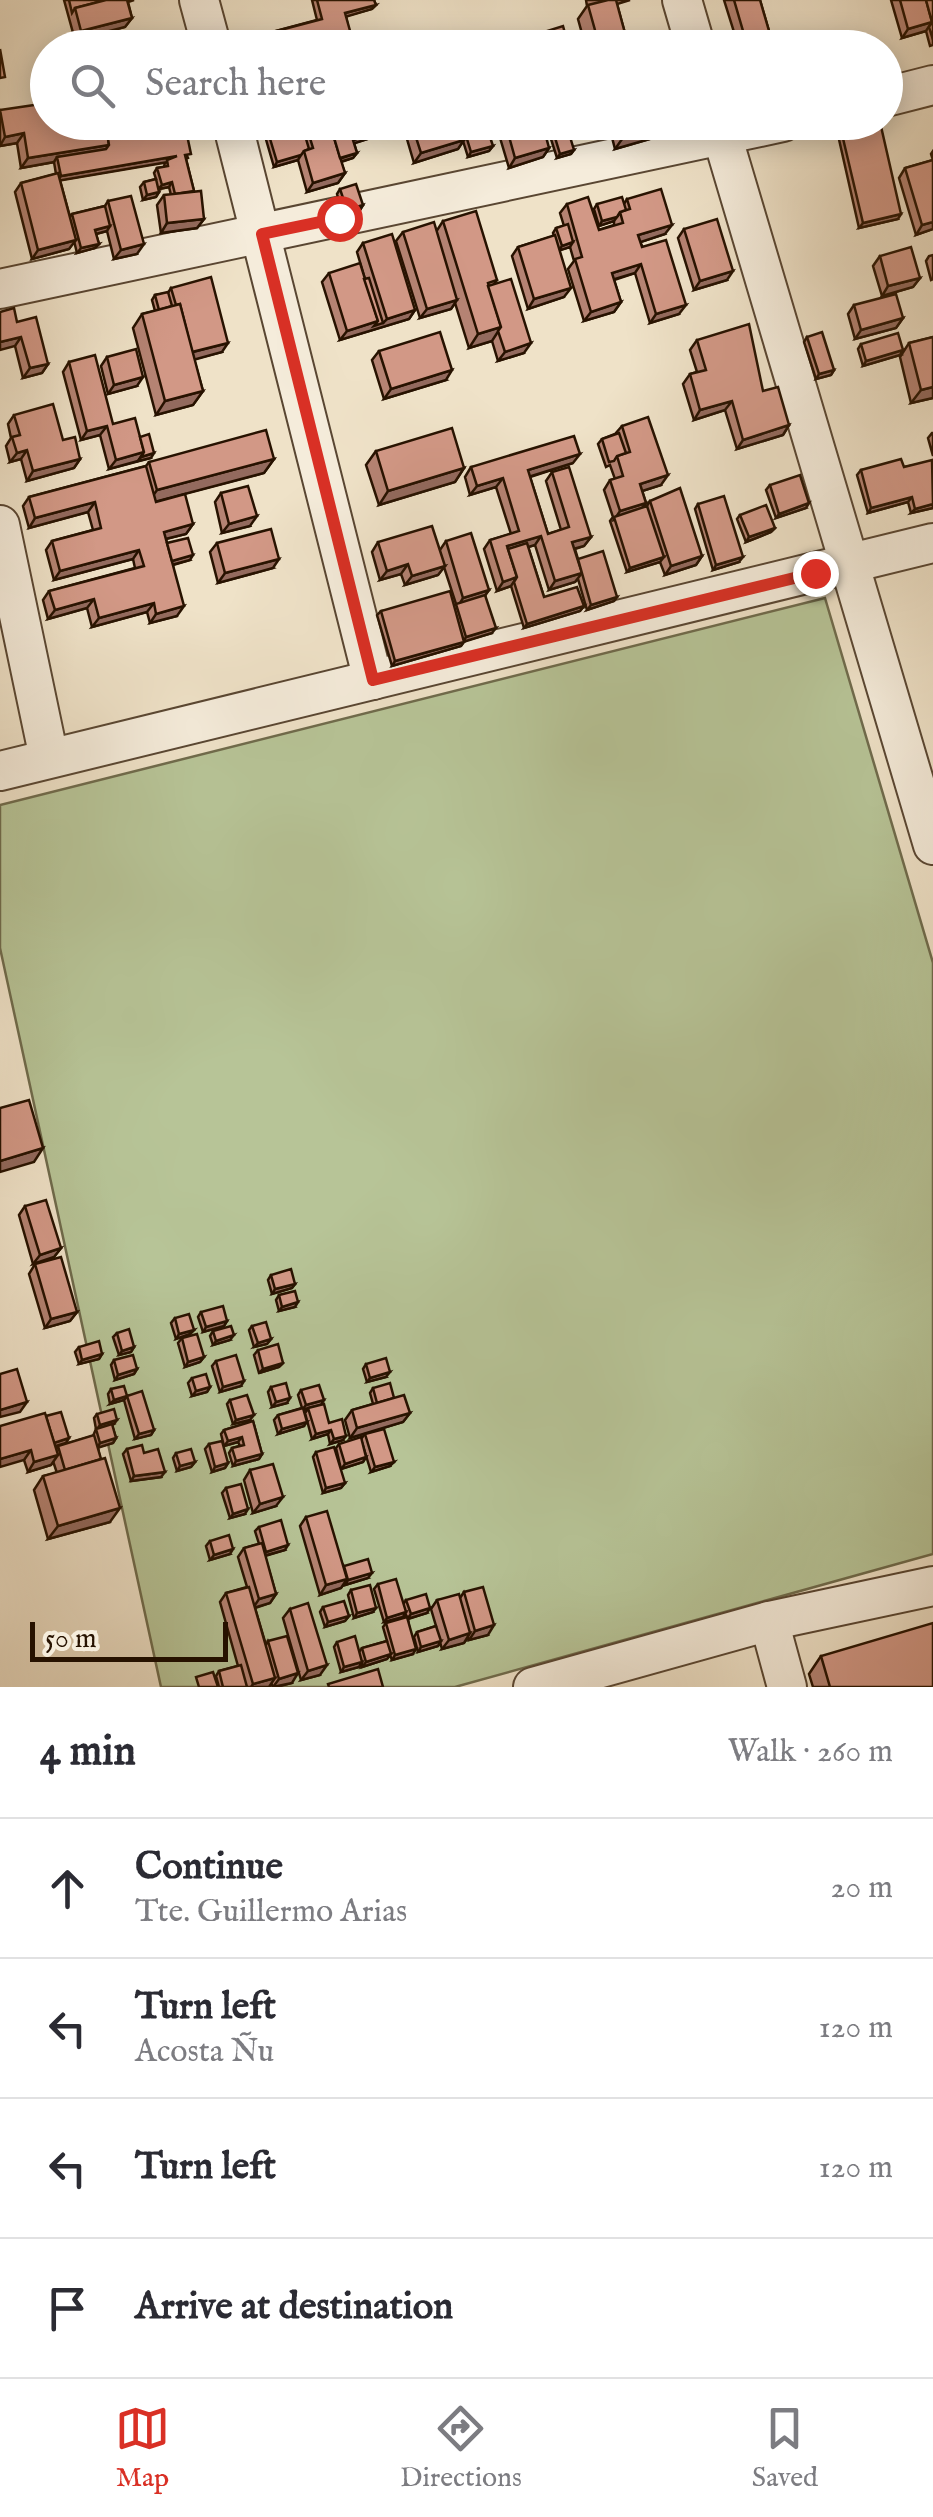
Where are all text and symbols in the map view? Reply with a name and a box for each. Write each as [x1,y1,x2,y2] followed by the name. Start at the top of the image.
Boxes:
[30,30,903,140] search box
[65,58,120,113] icon: search
[145,61,326,109] text: Search here
[317,196,363,242] route start
[793,551,839,597] route end
[30,1617,228,1662] scale bar
[45,1622,97,1657] text: 50 m
[40,1726,136,1779] text: 4 min
[728,1732,893,1773] text: Walk · 260 m
[135,1844,283,1892] text: Continue
[40,1861,95,1916] icon: ahead
[831,1868,893,1909] text: 20 m
[135,1892,407,1933] text: Tte. Guillermo Arias
[135,1984,276,2032] text: Turn left
[40,2001,95,2056] icon: left
[819,2008,893,2049] text: 120 m
[135,2032,274,2073] text: Acosta Ñu
[40,2141,95,2196] icon: left
[135,2144,276,2192] text: Turn left
[819,2148,893,2189] text: 120 m
[40,2281,95,2336] icon: arrive
[135,2284,453,2332] text: Arrive at destination
[115,2401,170,2496] tab: Map
[400,2401,522,2496] tab: Directions
[752,2401,818,2496] tab: Saved

